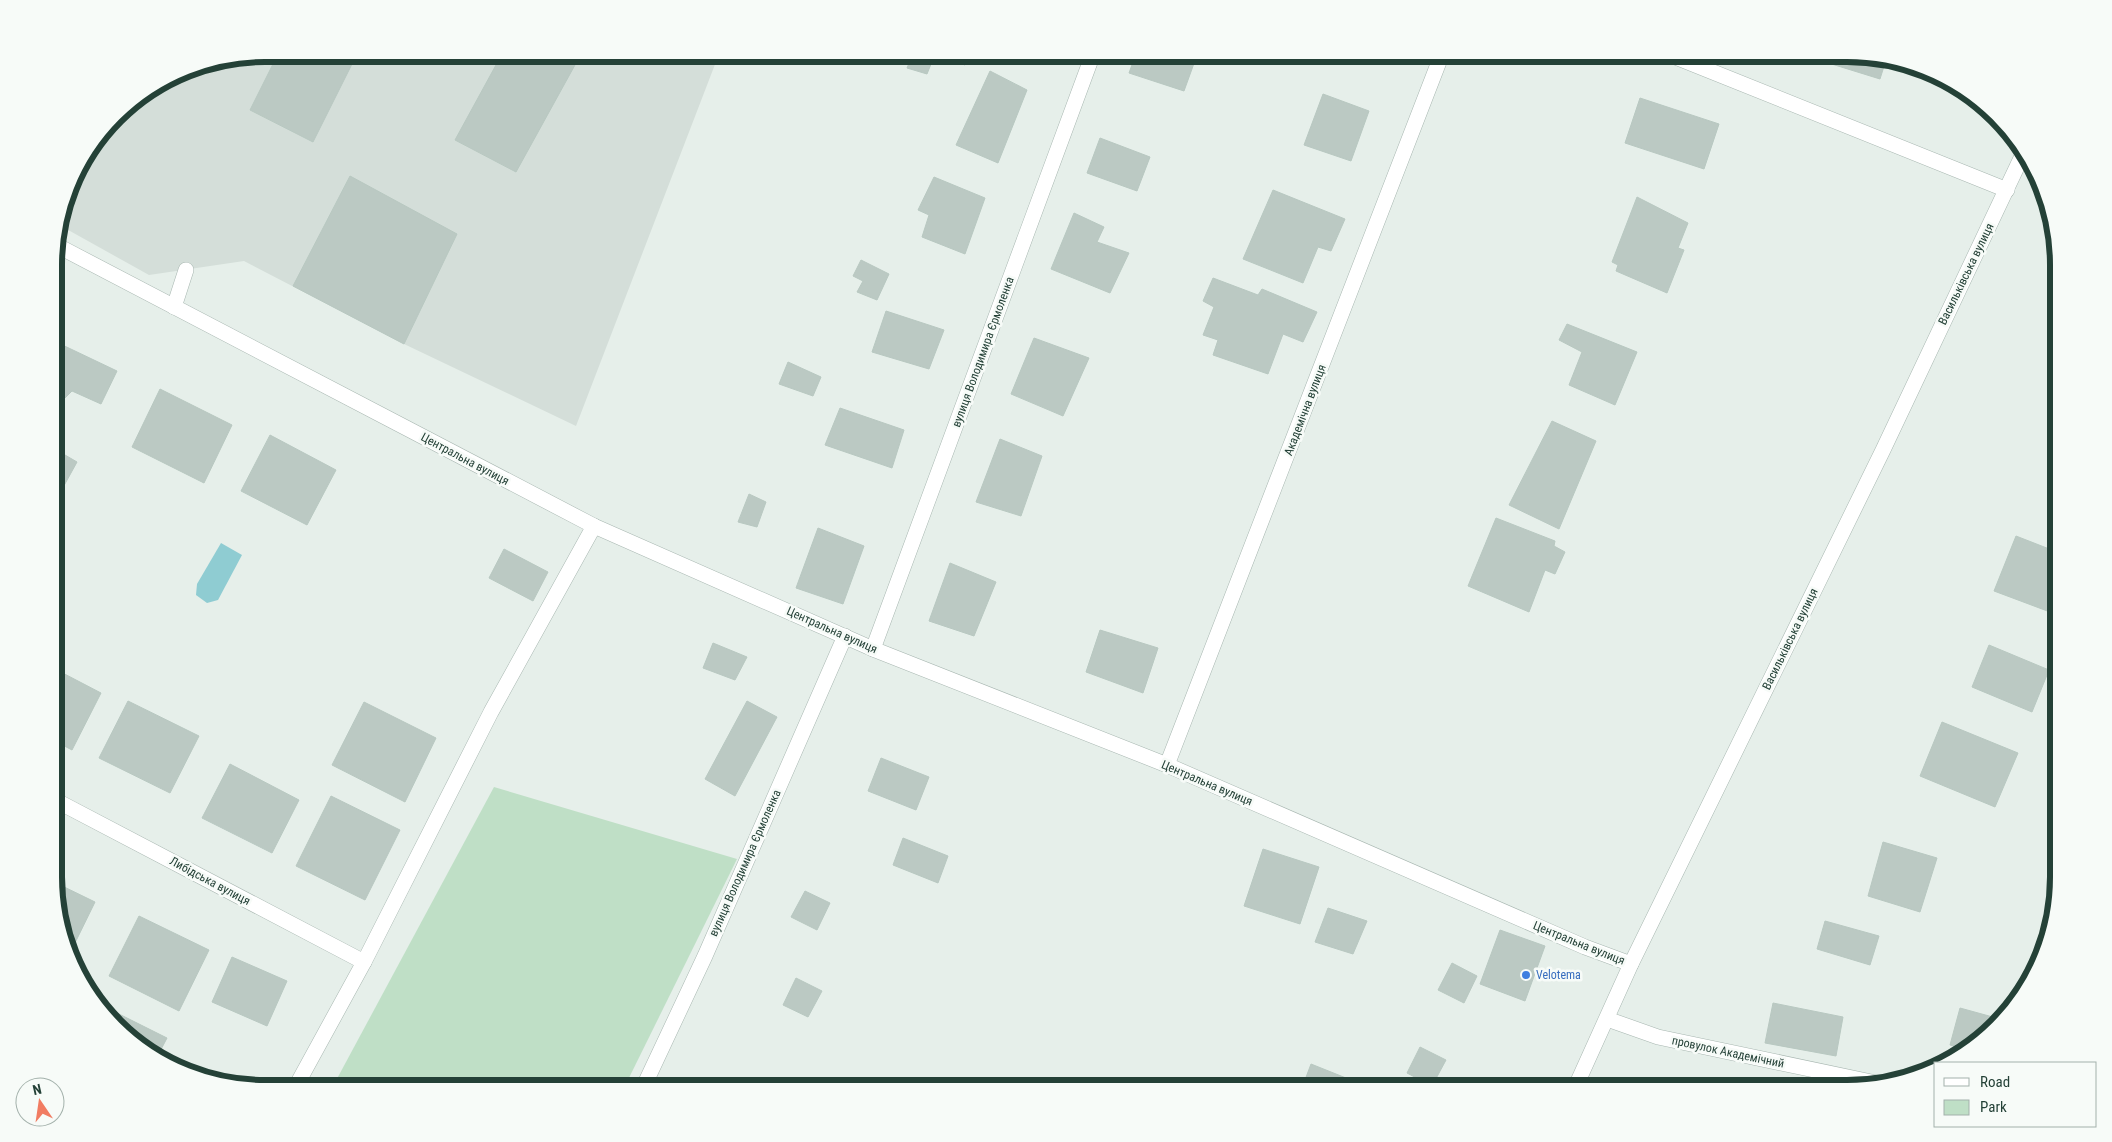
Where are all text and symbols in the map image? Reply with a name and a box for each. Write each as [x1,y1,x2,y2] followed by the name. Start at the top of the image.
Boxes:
[1935,221,1997,327] street label: Васильківська вулиця
[949,275,1017,429] street label: вулиця Володимира Єрмоленка
[1281,362,1329,458] street label: Академічна вулиця
[419,430,511,488] street label: Центральна вулиця
[1759,586,1821,692] street label: Васильківська вулиця
[784,604,880,656] street label: Центральна вулиця
[1159,757,1255,809] street label: Центральна вулиця
[706,787,784,938] street label: вулиця Володимира Єрмоленка
[167,854,253,908] street label: Либідська вулиця
[1531,918,1627,968] street label: Центральна вулиця
[1536,968,1581,982] place label: Velotema
[1520,969,1532,981] marker: Velotema
[1671,1033,1785,1071] street label: провулок Академічний
[1934,1062,2097,1127] legend
[1980,1073,2010,1091] text: Road
[15,1077,65,1127] north arrow
[31,1081,43,1098] text: N
[1980,1098,2007,1116] text: Park

